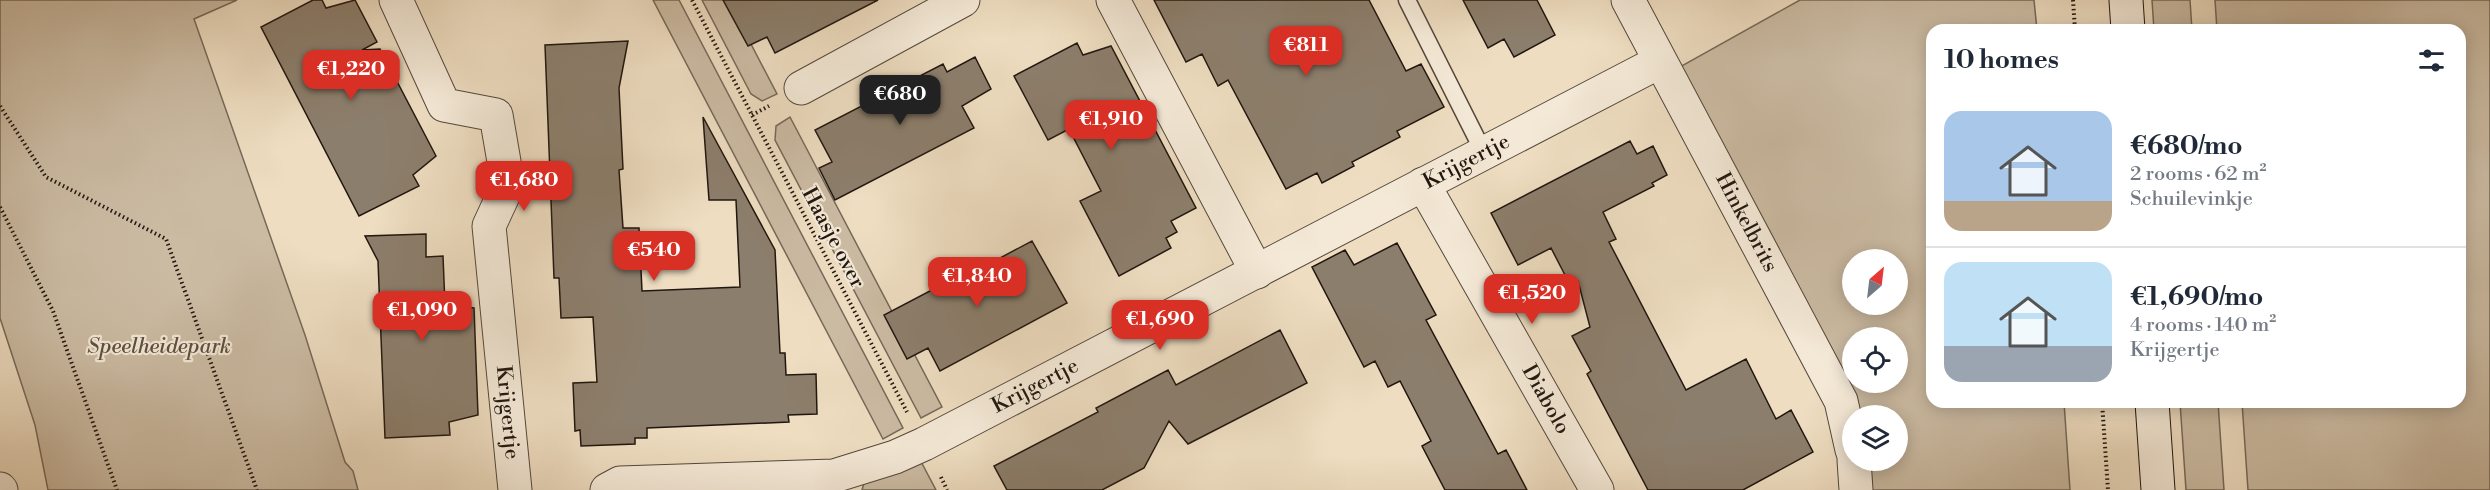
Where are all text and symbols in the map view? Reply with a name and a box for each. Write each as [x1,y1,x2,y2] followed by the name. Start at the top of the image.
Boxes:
[1270,26,1342,77] pin: €811
[1283,33,1329,58] text: €811
[1944,44,2059,76] text: 10 homes
[2415,44,2448,77] icon: filters
[302,50,400,101] pin: €1,220
[317,57,385,82] text: €1,220
[864,75,936,126] pin: €680
[874,82,926,107] text: €680
[1062,100,1160,151] pin: €1,910
[1079,107,1143,132] text: €1,910
[1419,129,1514,195] street label: Krijgertje
[2130,130,2243,162] text: €680/mo
[1992,135,2064,207] icon: home
[475,161,573,212] pin: €1,680
[2130,162,2266,187] text: 2 rooms · 62 m²
[490,168,558,193] text: €1,680
[1709,168,1783,277] street label: Hinkelbrits
[796,183,870,293] street label: Haasje over
[2130,187,2253,212] text: Schuilevinkje
[618,231,690,282] pin: €540
[627,238,681,263] text: €540
[1842,249,1908,315] north arrow
[1842,249,1908,471] map controls
[928,257,1026,308] pin: €1,840
[942,264,1012,289] text: €1,840
[1483,274,1581,325] pin: €1,520
[1498,281,1566,306] text: €1,520
[2130,281,2263,313] text: €1,690/mo
[1992,286,2064,358] icon: home
[373,291,471,342] pin: €1,090
[387,298,457,323] text: €1,090
[1111,300,1209,351] pin: €1,690
[1126,307,1194,332] text: €1,690
[2130,313,2276,338] text: 4 rooms · 140 m²
[1842,327,1908,393] button: locate
[87,334,231,360] park label: Speelheidepark
[2130,338,2220,363] text: Krijgertje
[988,353,1083,419] street label: Krijgertje
[1516,360,1576,439] street label: Diabolo
[490,364,525,461] street label: Krijgertje
[1842,405,1908,471] button: layers

